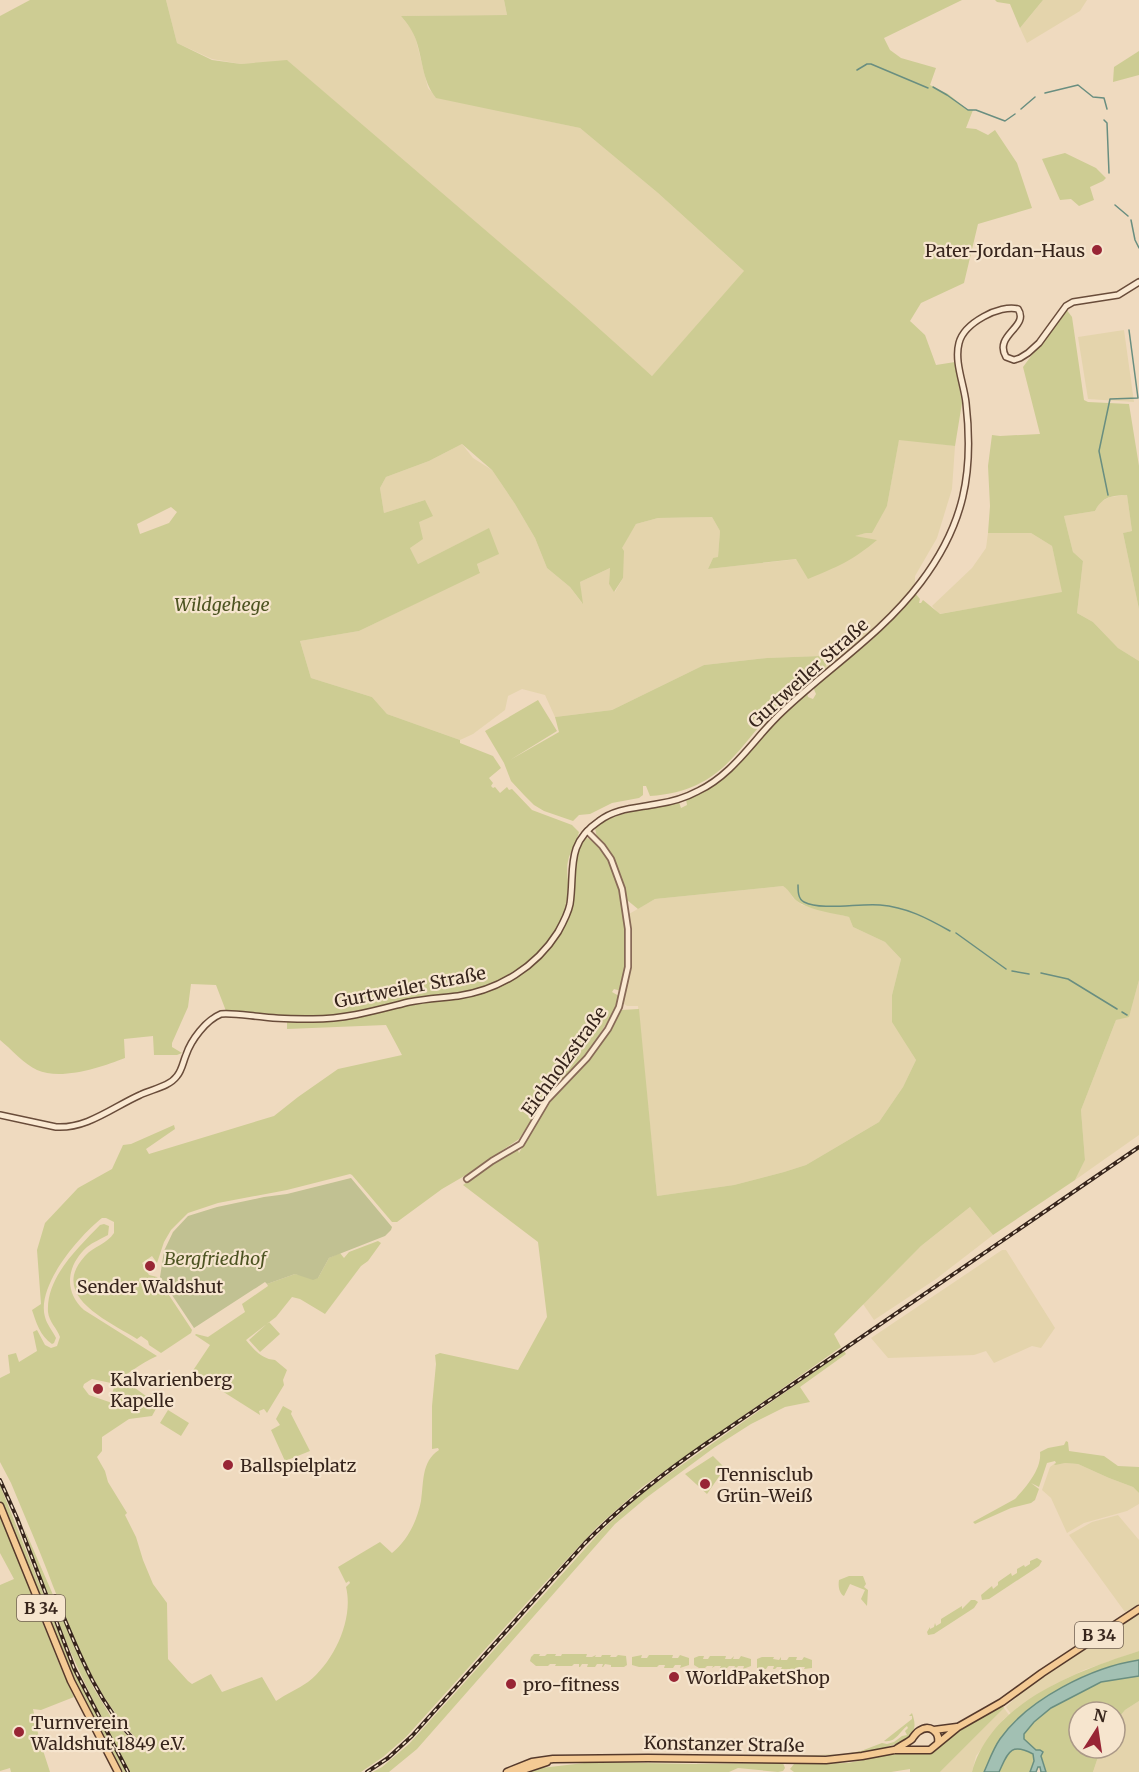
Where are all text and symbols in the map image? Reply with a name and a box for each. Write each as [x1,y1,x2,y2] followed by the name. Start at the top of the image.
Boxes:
[925,239,1085,262] place label: Pater-Jordan-Haus
[1090,243,1104,257] marker: Pater-Jordan-Haus
[174,593,270,616] park label: Wildgehege
[743,613,873,733] street label: Gurtweiler Straße
[332,961,488,1013] street label: Gurtweiler Straße
[516,1001,612,1121] street label: Eichholzstraße
[164,1247,268,1270] park label: Bergfriedhof
[143,1259,157,1273] marker: Sender Waldshut
[77,1275,223,1298] place label: Sender Waldshut
[110,1368,232,1412] place label: Kalvarienberg Kapelle
[91,1382,105,1396] marker: Kalvarienberg Kapelle
[240,1454,357,1477] place label: Ballspielplatz
[221,1458,235,1472] marker: Ballspielplatz
[717,1463,813,1507] place label: Tennisclub Grün-Weiß
[698,1477,712,1491] marker: Tennisclub Grün-Weiß
[17,1595,65,1621] road number: B 34
[1075,1622,1123,1648] road number: B 34
[685,1666,830,1689] place label: WorldPaketShop
[667,1670,681,1684] marker: WorldPaketShop
[523,1673,620,1696] place label: pro-fitness
[504,1677,518,1691] marker: pro-fitness
[1067,1700,1127,1760] north arrow
[1092,1704,1109,1726] text: N
[30,1711,186,1755] place label: Turnverein Waldshut 1849 e.V.
[12,1725,26,1739] marker: Turnverein Waldshut 1849 e.V.
[644,1731,804,1757] street label: Konstanzer Straße

